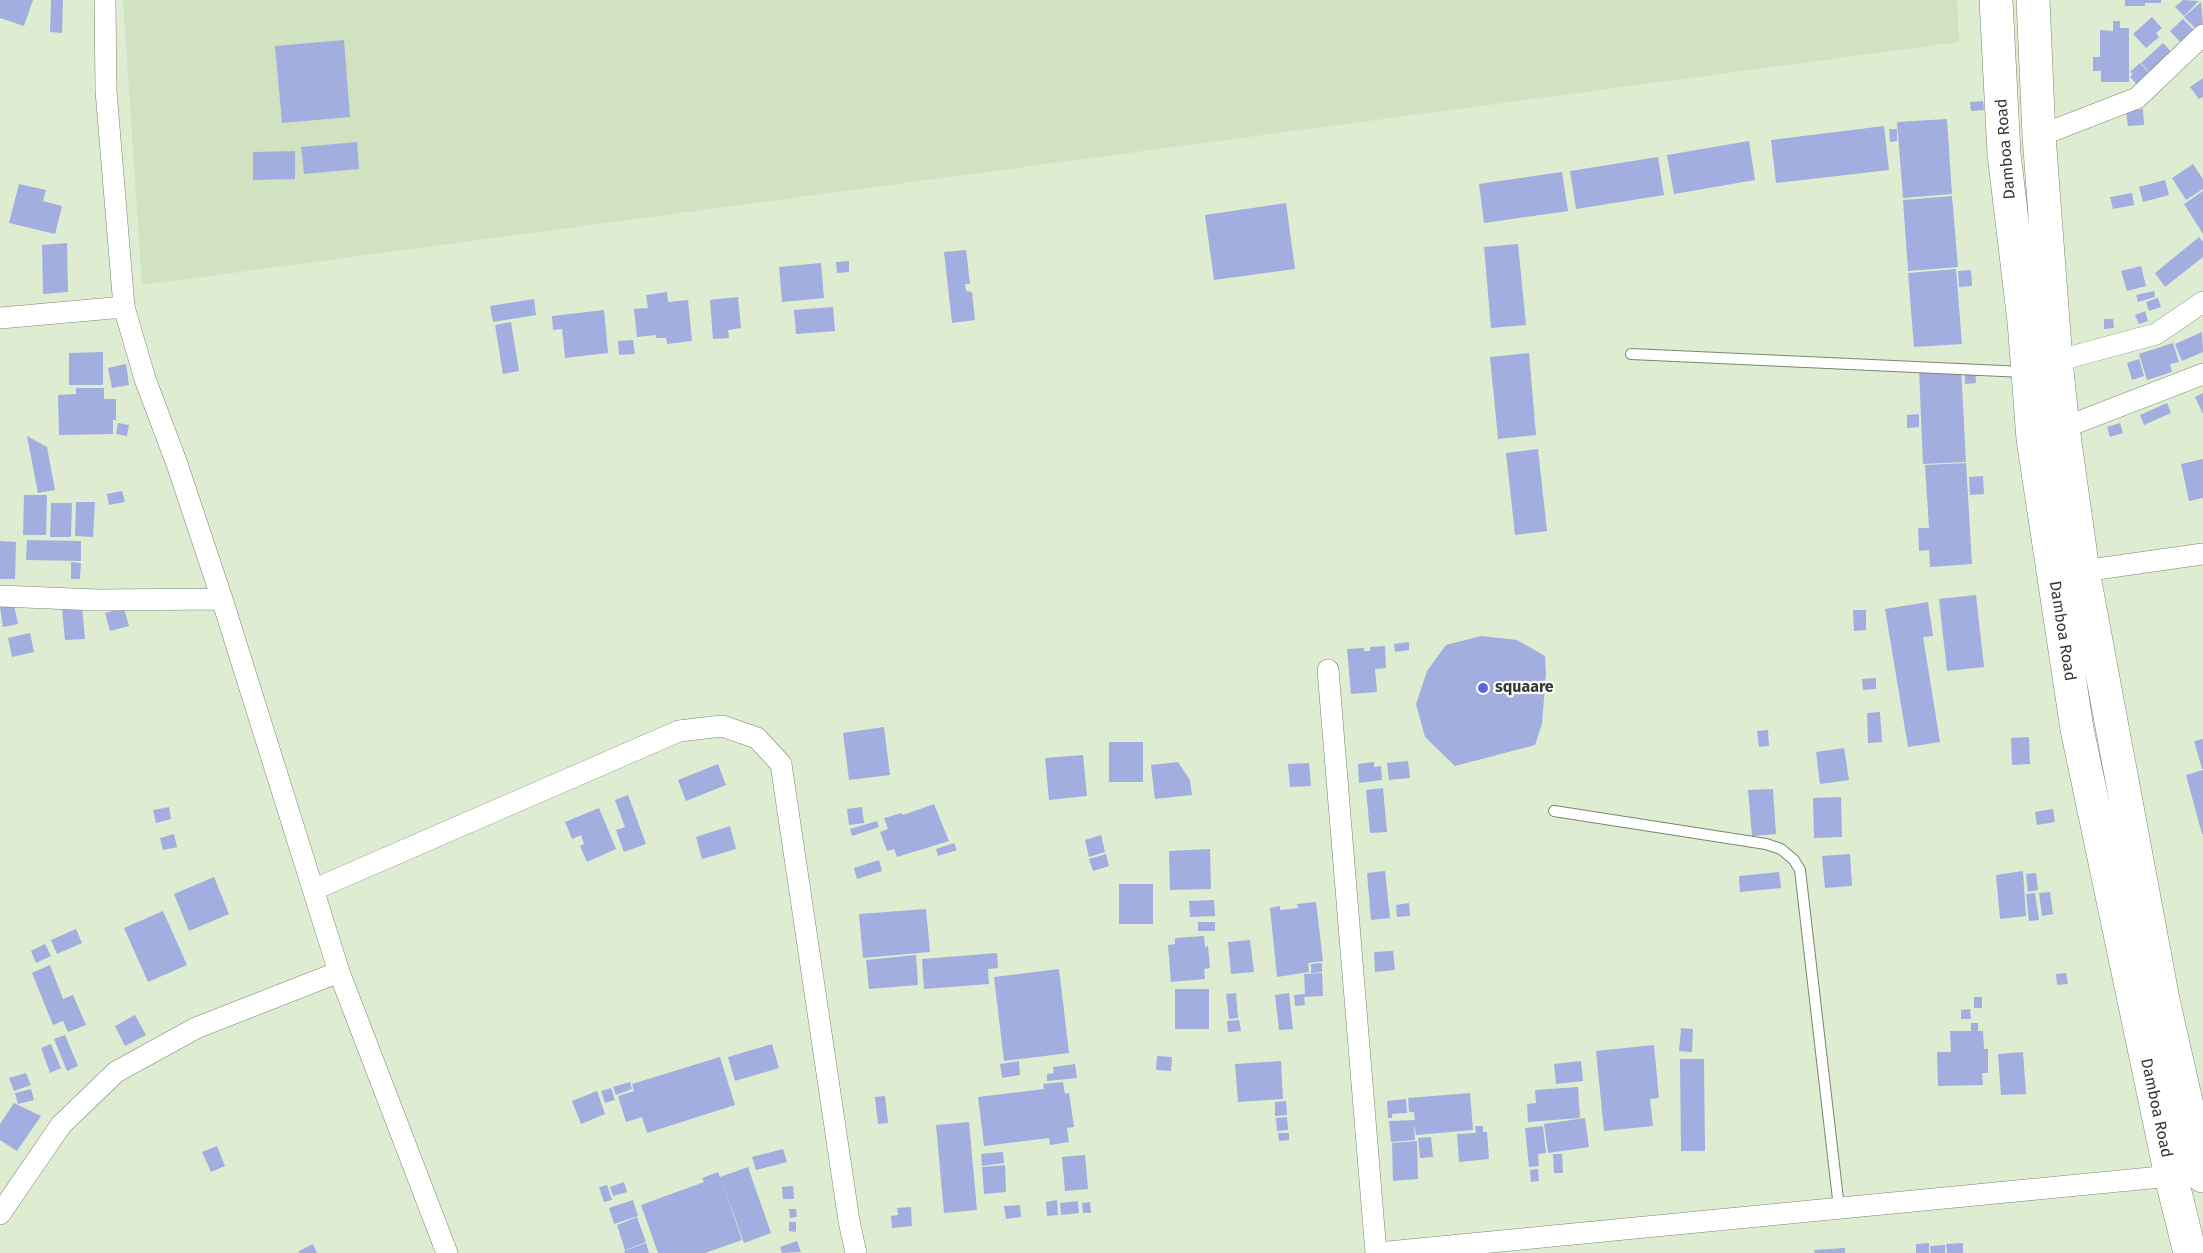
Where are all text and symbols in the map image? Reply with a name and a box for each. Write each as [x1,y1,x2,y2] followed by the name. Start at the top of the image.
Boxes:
[1992,98,2020,200] street label: Damboa Road
[2045,580,2079,682] street label: Damboa Road
[1495,678,1554,698] place label: squaare
[1476,681,1490,695] marker: squaare
[2136,1057,2176,1159] street label: Damboa Road

